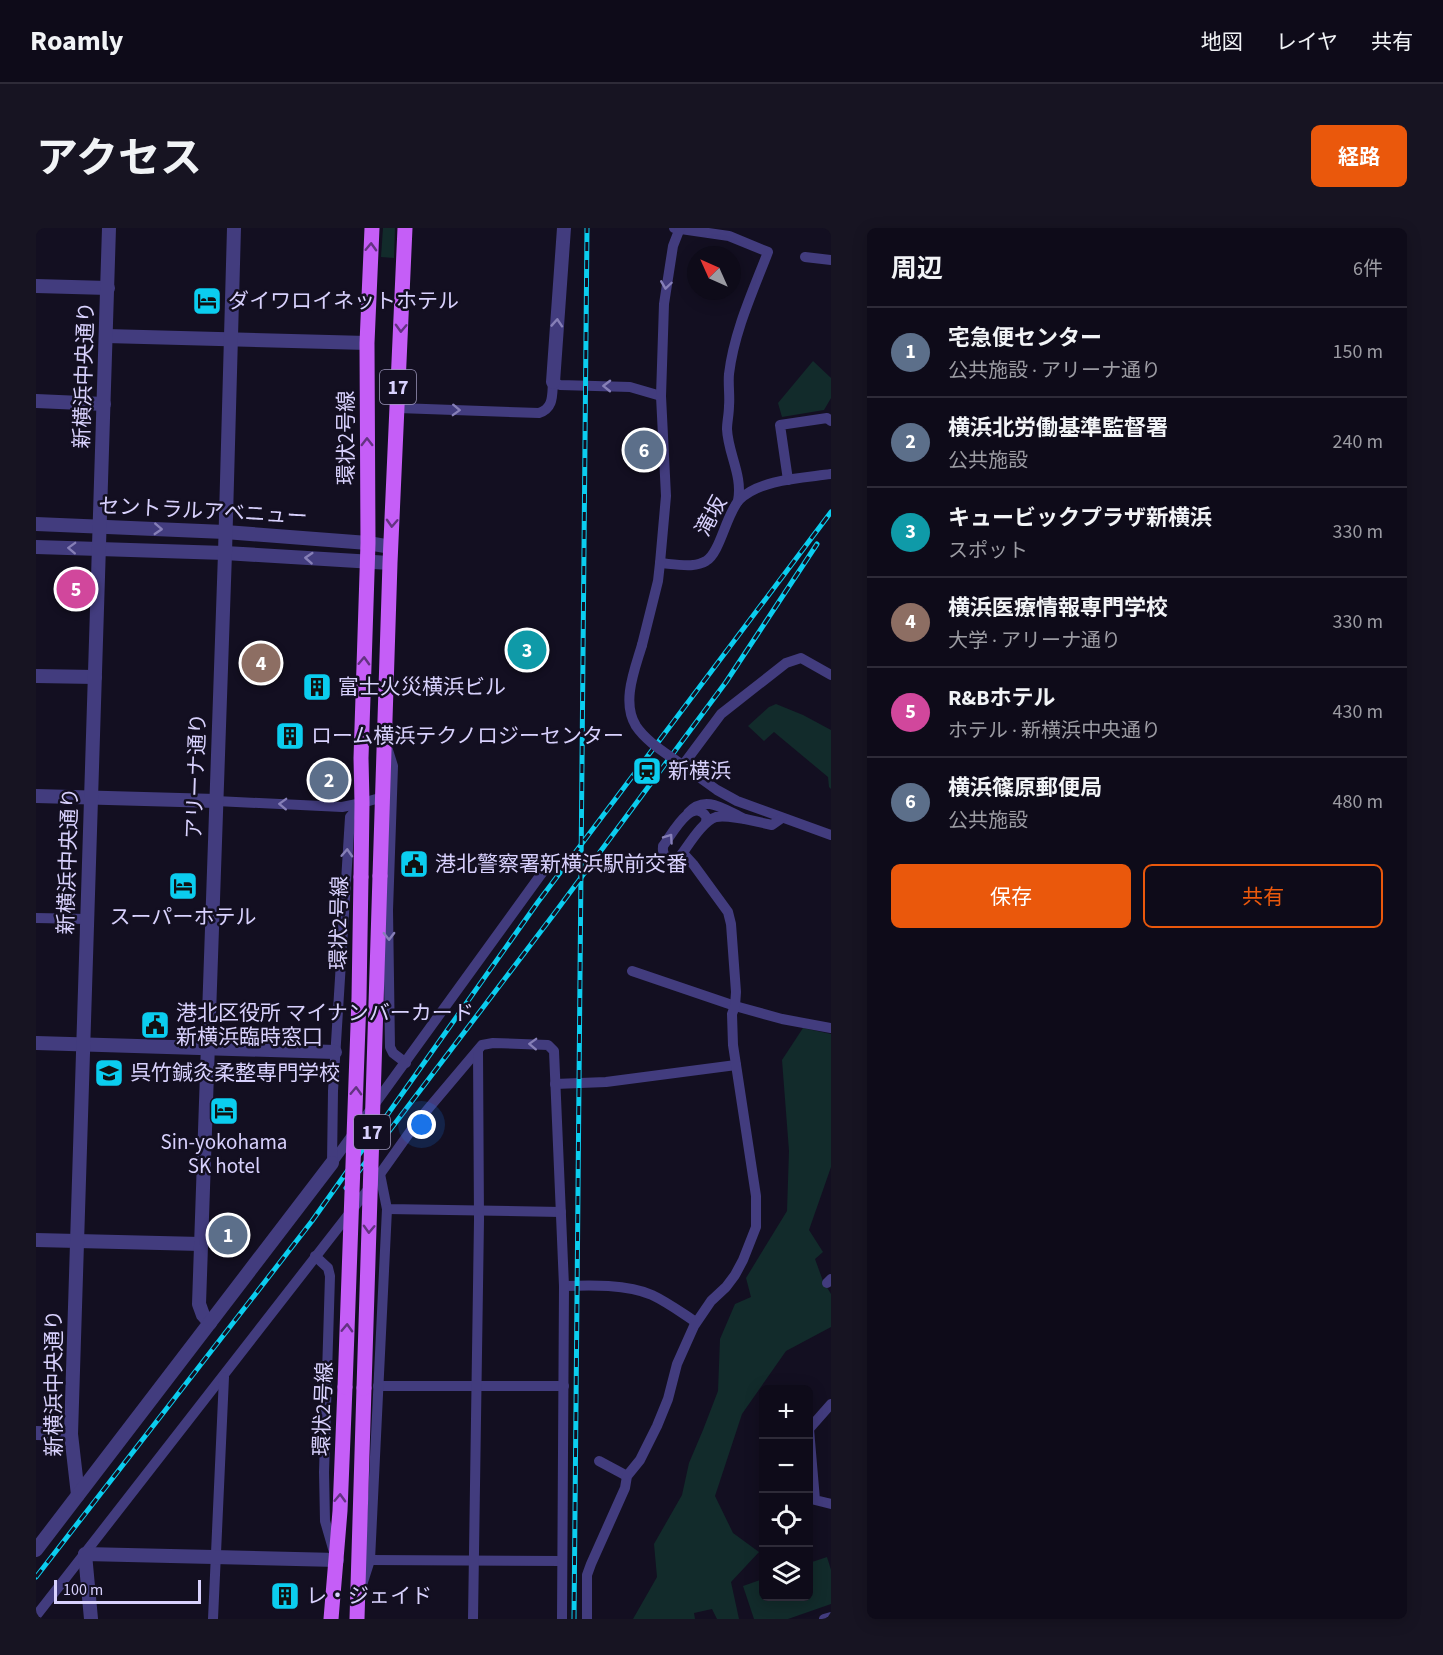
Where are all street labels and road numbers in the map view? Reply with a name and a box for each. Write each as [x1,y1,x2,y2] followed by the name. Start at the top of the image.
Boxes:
[66,301,102,449] street label: 新横浜中央通り
[380,370,416,404] road number: 17
[331,391,361,485] street label: 環状2号線
[688,490,734,542] street label: 滝坂
[98,491,308,531] street label: セントラルアベニュー
[179,713,213,839] street label: アリーナ通り
[50,787,86,935] street label: 新横浜中央通り
[323,876,355,970] street label: 環状2号線
[354,1115,390,1149] road number: 17
[39,1310,69,1457] street label: 新横浜中央通り
[306,1361,340,1457] street label: 環状2号線

